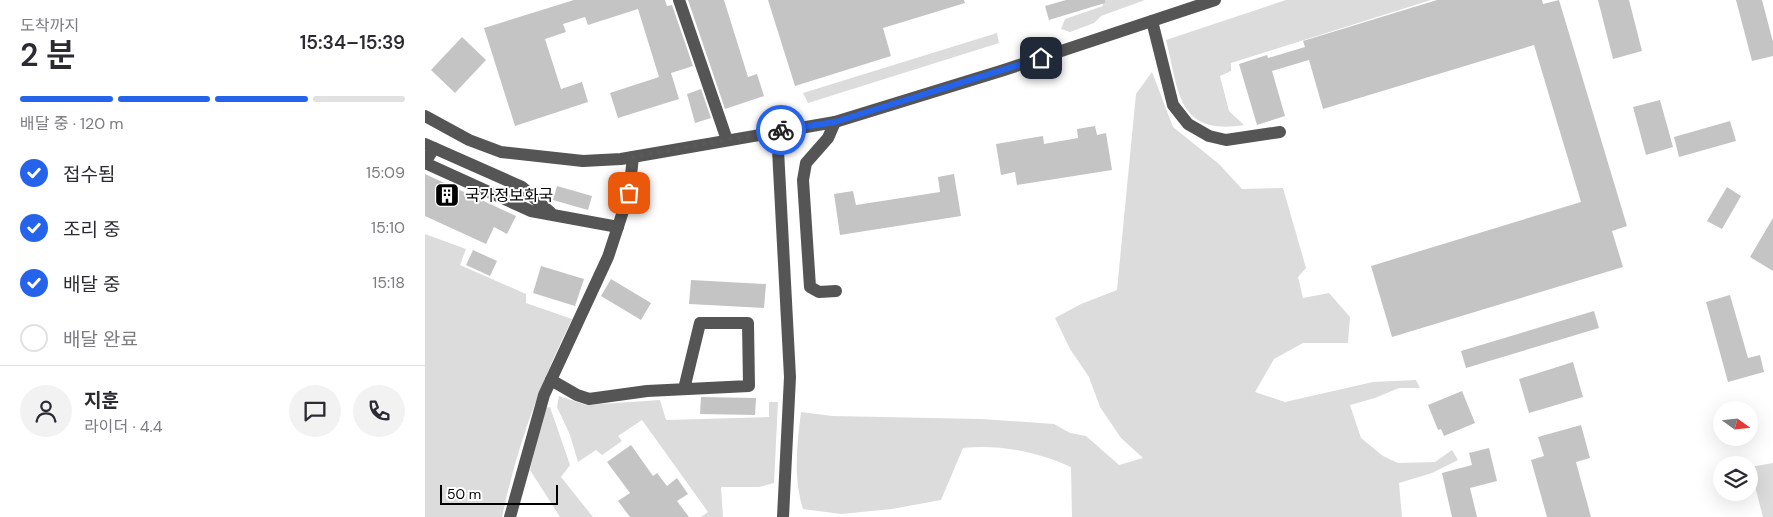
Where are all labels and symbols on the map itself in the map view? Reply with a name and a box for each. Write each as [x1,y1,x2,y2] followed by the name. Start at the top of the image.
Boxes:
[1020,37,1062,79] pin
[756,105,806,155] courier
[608,172,650,214] pin
[434,182,460,208] building icon: 국가정보화국
[465,185,553,206] place label: 국가정보화국
[1713,401,1757,446] north arrow
[440,482,557,505] scale bar

